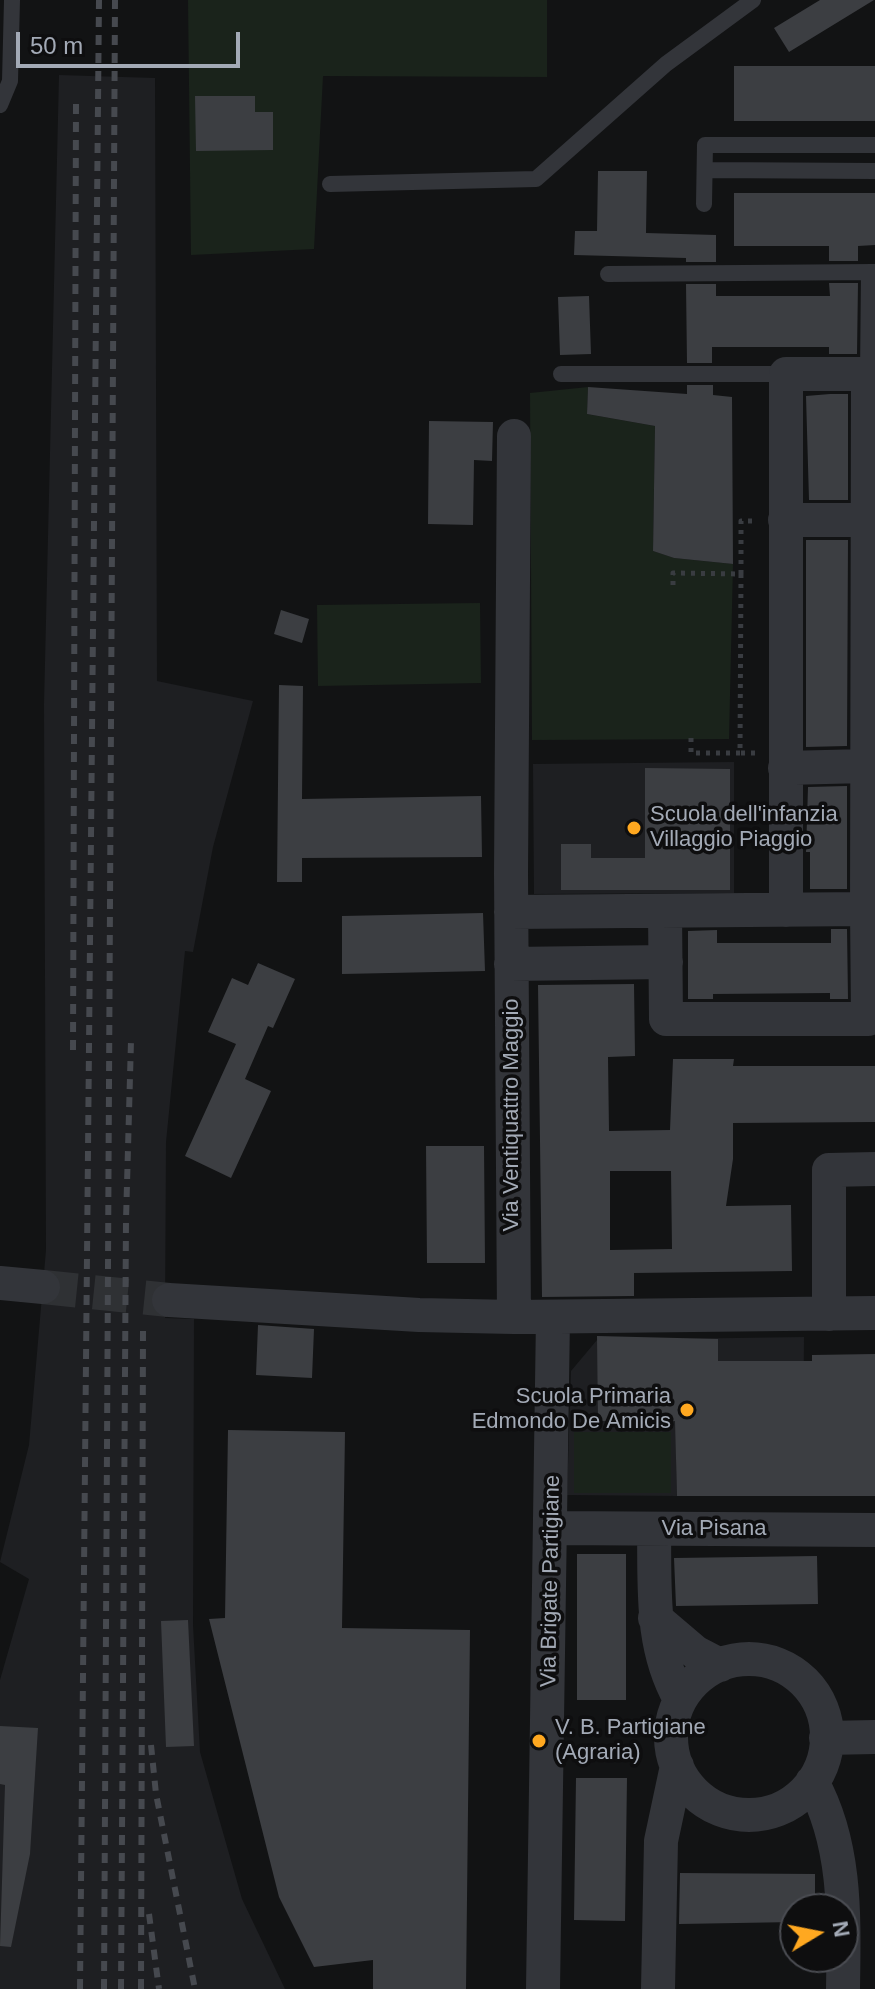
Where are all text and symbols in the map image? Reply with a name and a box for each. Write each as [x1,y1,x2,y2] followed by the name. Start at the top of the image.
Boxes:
[20,16,244,66] scale bar
[30,32,83,59] text: 50 m
[650,802,838,854] place label: Scuola dell'infanzia Villaggio Piaggio
[625,819,643,837] marker: Scuola dell'infanzia Villaggio Piaggio
[499,998,525,1232] street label: Via Ventiquattro Maggio
[472,1384,671,1436] place label: Scuola Primaria Edmondo De Amicis
[678,1401,696,1419] marker: Scuola Primaria Edmondo De Amicis
[536,1475,566,1687] street label: Via Brigate Partigiane
[662,1516,766,1542] street label: Via Pisana
[555,1715,706,1766] place label: V. B. Partigiane (Agraria)
[530,1732,548,1750] marker: V. B. Partigiane (Agraria)
[779,1893,859,1973] north arrow
[827,1919,855,1939] text: N

